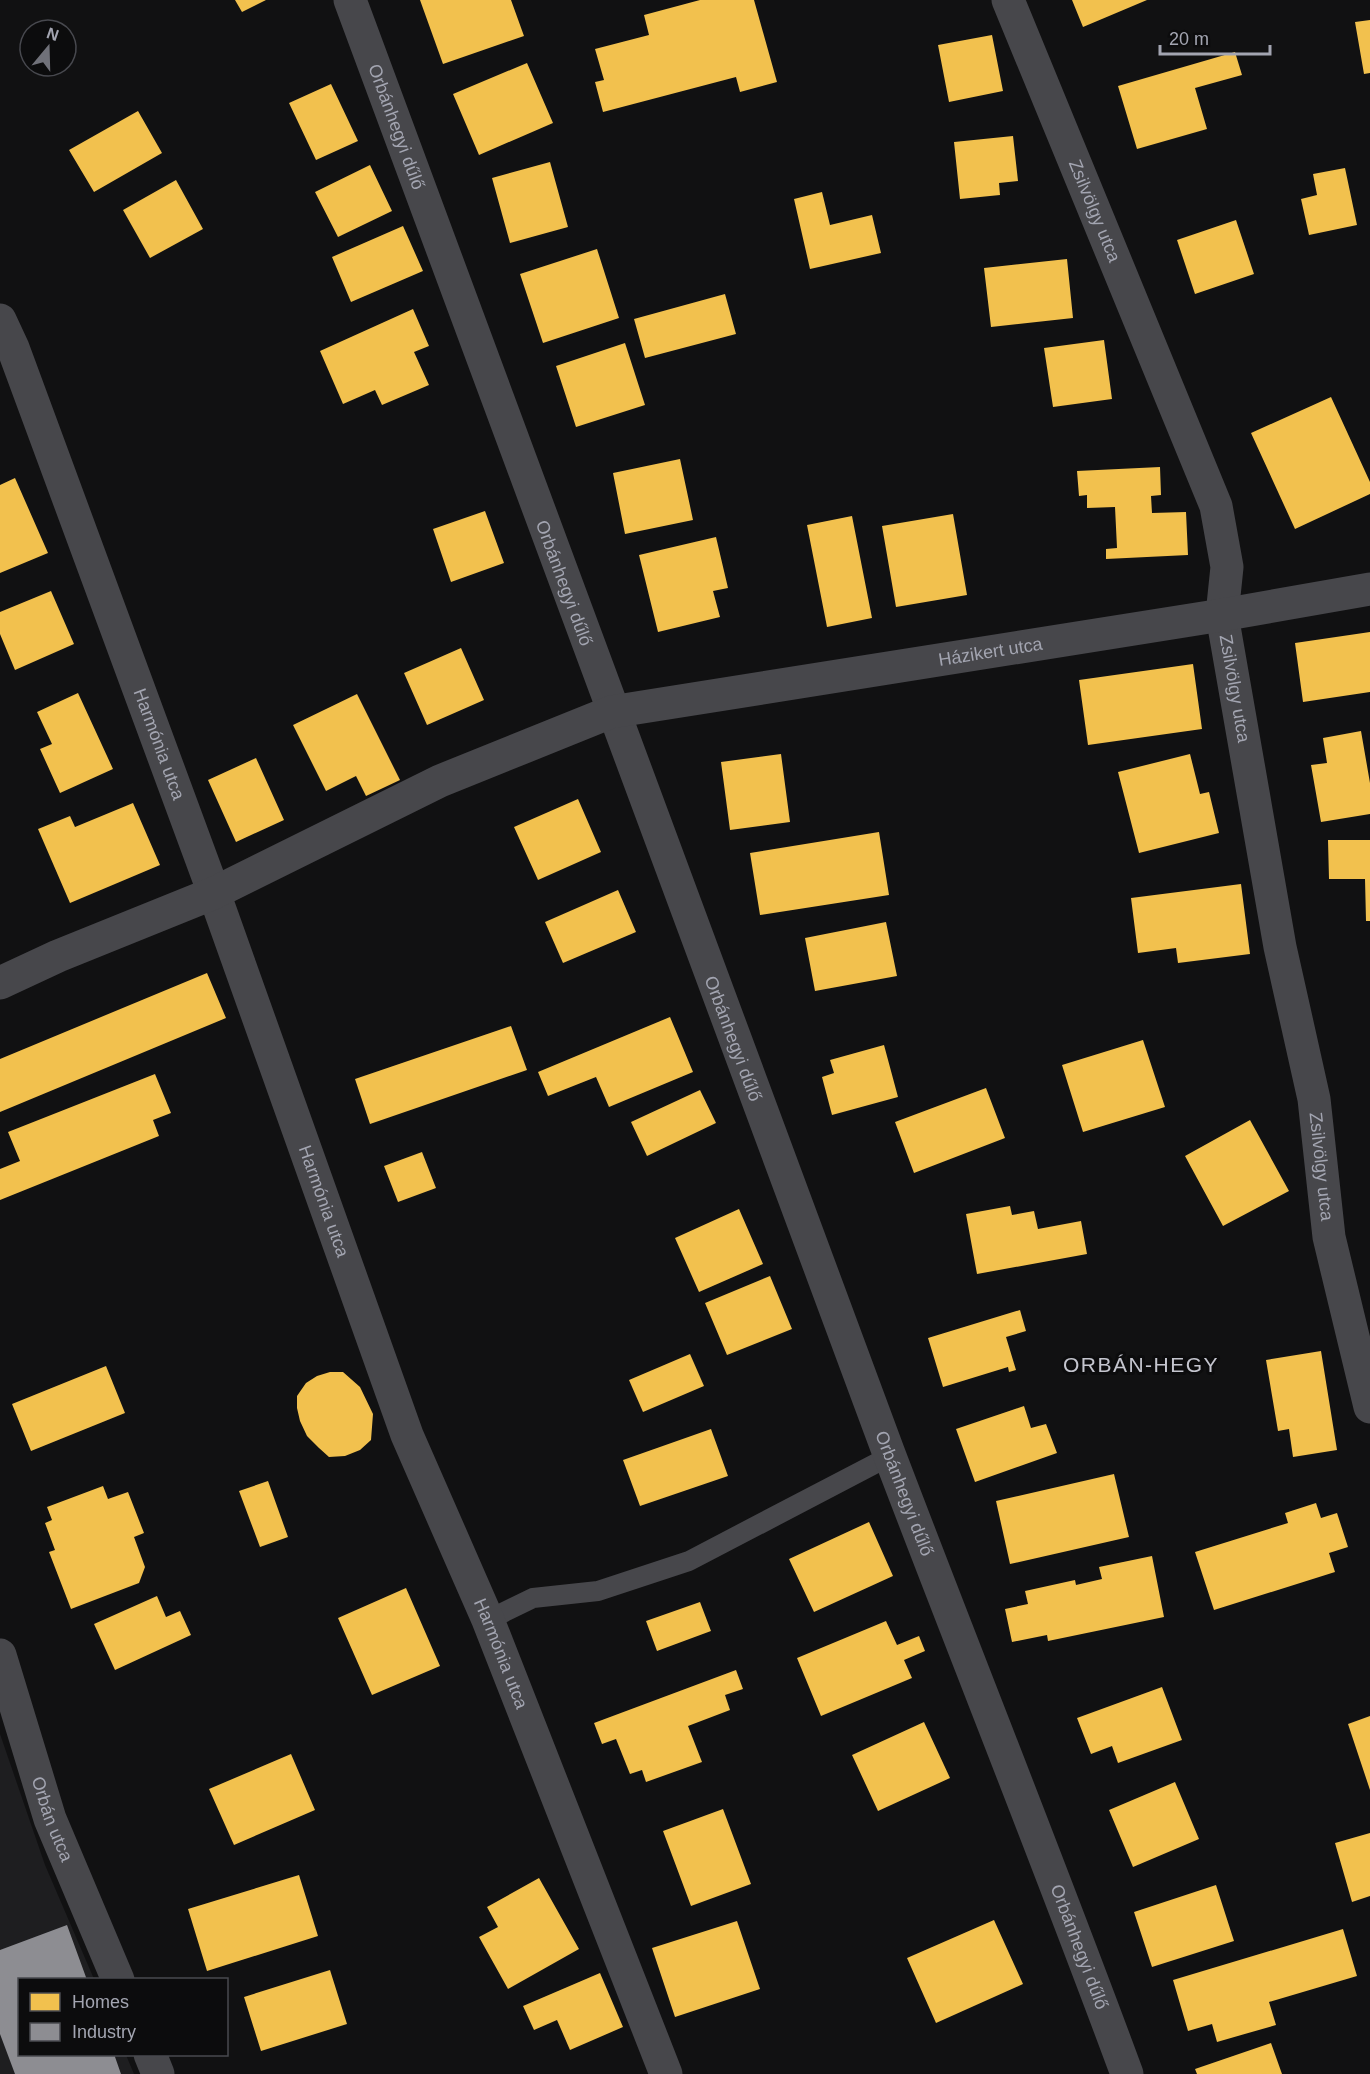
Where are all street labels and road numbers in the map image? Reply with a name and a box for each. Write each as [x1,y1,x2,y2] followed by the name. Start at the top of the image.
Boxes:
[364,61,429,192] street label: Orbánhegyi dűlő
[1065,157,1125,266] street label: Zsilvölgy utca
[532,517,596,648] street label: Orbánhegyi dűlő
[937,633,1045,670] street label: Házikert utca
[1216,633,1254,745] street label: Zsilvölgy utca
[129,686,189,803] street label: Harmónia utca
[700,973,765,1104] street label: Orbánhegyi dűlő
[1306,1111,1337,1223] street label: Zsilvölgy utca
[295,1143,353,1261] street label: Harmónia utca
[871,1428,937,1559] street label: Orbánhegyi dűlő
[470,1595,532,1713] street label: Harmónia utca
[28,1774,77,1865] street label: Orbán utca
[1046,1881,1112,2012] street label: Orbánhegyi dűlő

